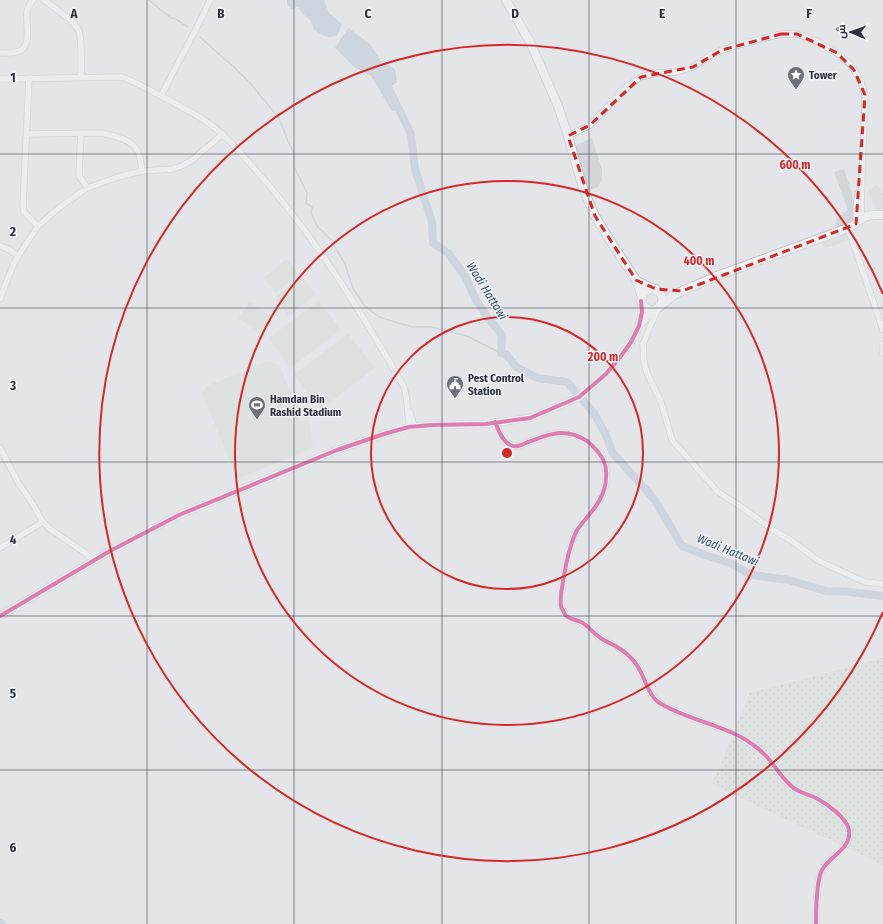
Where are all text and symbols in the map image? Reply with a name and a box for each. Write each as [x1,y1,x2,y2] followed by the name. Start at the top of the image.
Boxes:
[69,6,78,21] text: A
[217,6,225,21] text: B
[365,6,372,21] text: C
[511,6,519,21] text: D
[659,6,665,21] text: E
[806,6,812,21] text: F
[831,12,871,52] north arrow
[835,24,848,39] text: ش
[786,65,806,90] place icon: Tower
[809,69,838,82] place label: Tower
[10,70,16,85] text: 1
[779,158,811,172] text: 600 m
[9,224,16,239] text: 2
[684,254,714,268] text: 400 m
[464,260,510,322] water label: Wadi Hattawi
[587,350,618,364] text: 200 m
[468,372,525,398] place label: Pest Control Station
[445,374,465,399] public building icon: Pest Control Station
[9,378,16,393] text: 3
[270,393,341,419] place label: Hamdan Bin Rashid Stadium
[247,395,267,420] sports icon: Hamdan Bin Rashid Stadium
[500,446,514,460] centre of rings
[695,531,761,569] water label: Wadi Hattawi
[10,532,17,547] text: 4
[10,686,16,701] text: 5
[10,840,17,855] text: 6

